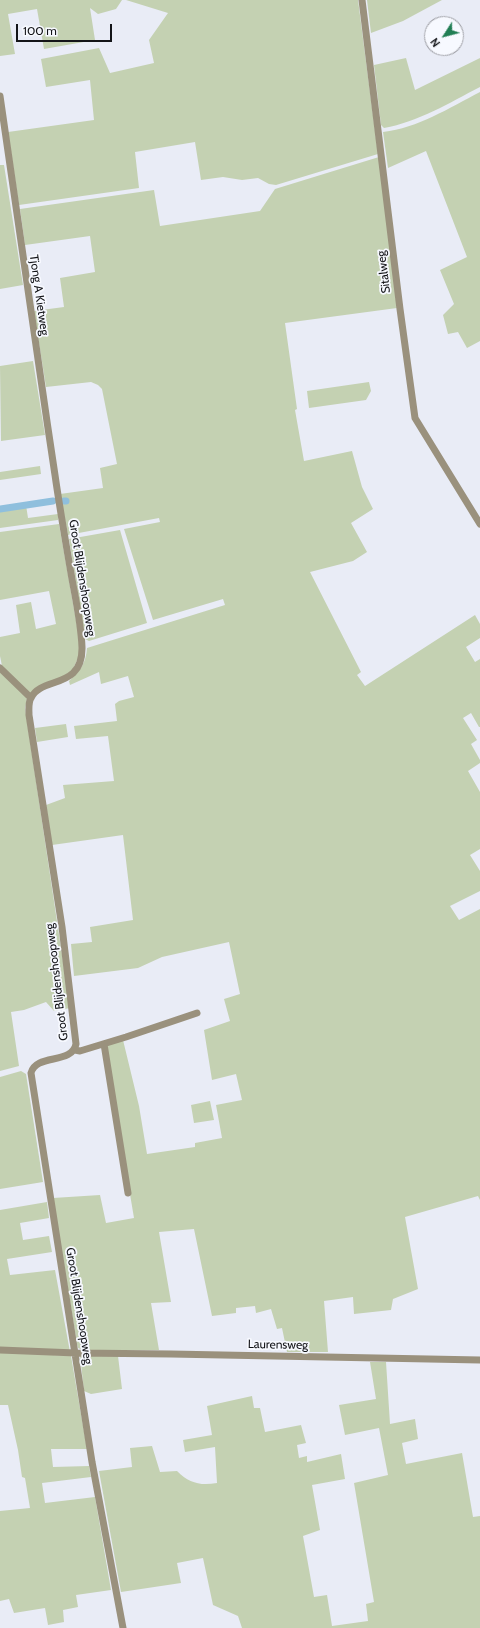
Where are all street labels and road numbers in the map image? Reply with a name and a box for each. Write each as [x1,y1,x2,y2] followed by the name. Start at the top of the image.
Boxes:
[374,250,394,294] street label: Sitalweg
[26,254,52,336] street label: Tjong A Kietweg
[66,519,98,637] street label: Groot Blijdenshoopweg
[43,923,71,1041] street label: Groot Blijdenshoopweg
[63,1247,95,1365] street label: Groot Blijdenshoopweg
[248,1337,308,1353] street label: Laurensweg

